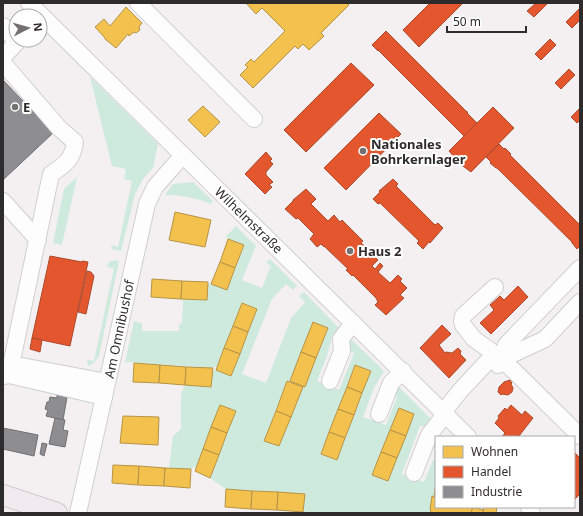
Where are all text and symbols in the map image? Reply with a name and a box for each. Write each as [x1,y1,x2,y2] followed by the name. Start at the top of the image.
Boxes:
[8,8,48,48] north arrow
[447,8,526,34] scale bar
[453,13,481,30] text: 50 m
[31,22,46,32] text: N
[23,98,30,116] place label: E
[10,102,20,112] marker: E
[371,135,466,168] place label: Nationales Bohrkernlager
[358,146,368,156] marker: Nationales Bohrkernlager
[211,183,287,257] street label: Wilhelmstraße
[358,242,402,260] place label: Haus 2
[345,246,355,256] marker: Haus 2
[100,277,139,380] street label: Am Omnibushof
[435,436,575,508] legend
[471,443,518,460] text: Wohnen
[471,463,511,480] text: Handel
[471,483,522,500] text: Industrie

